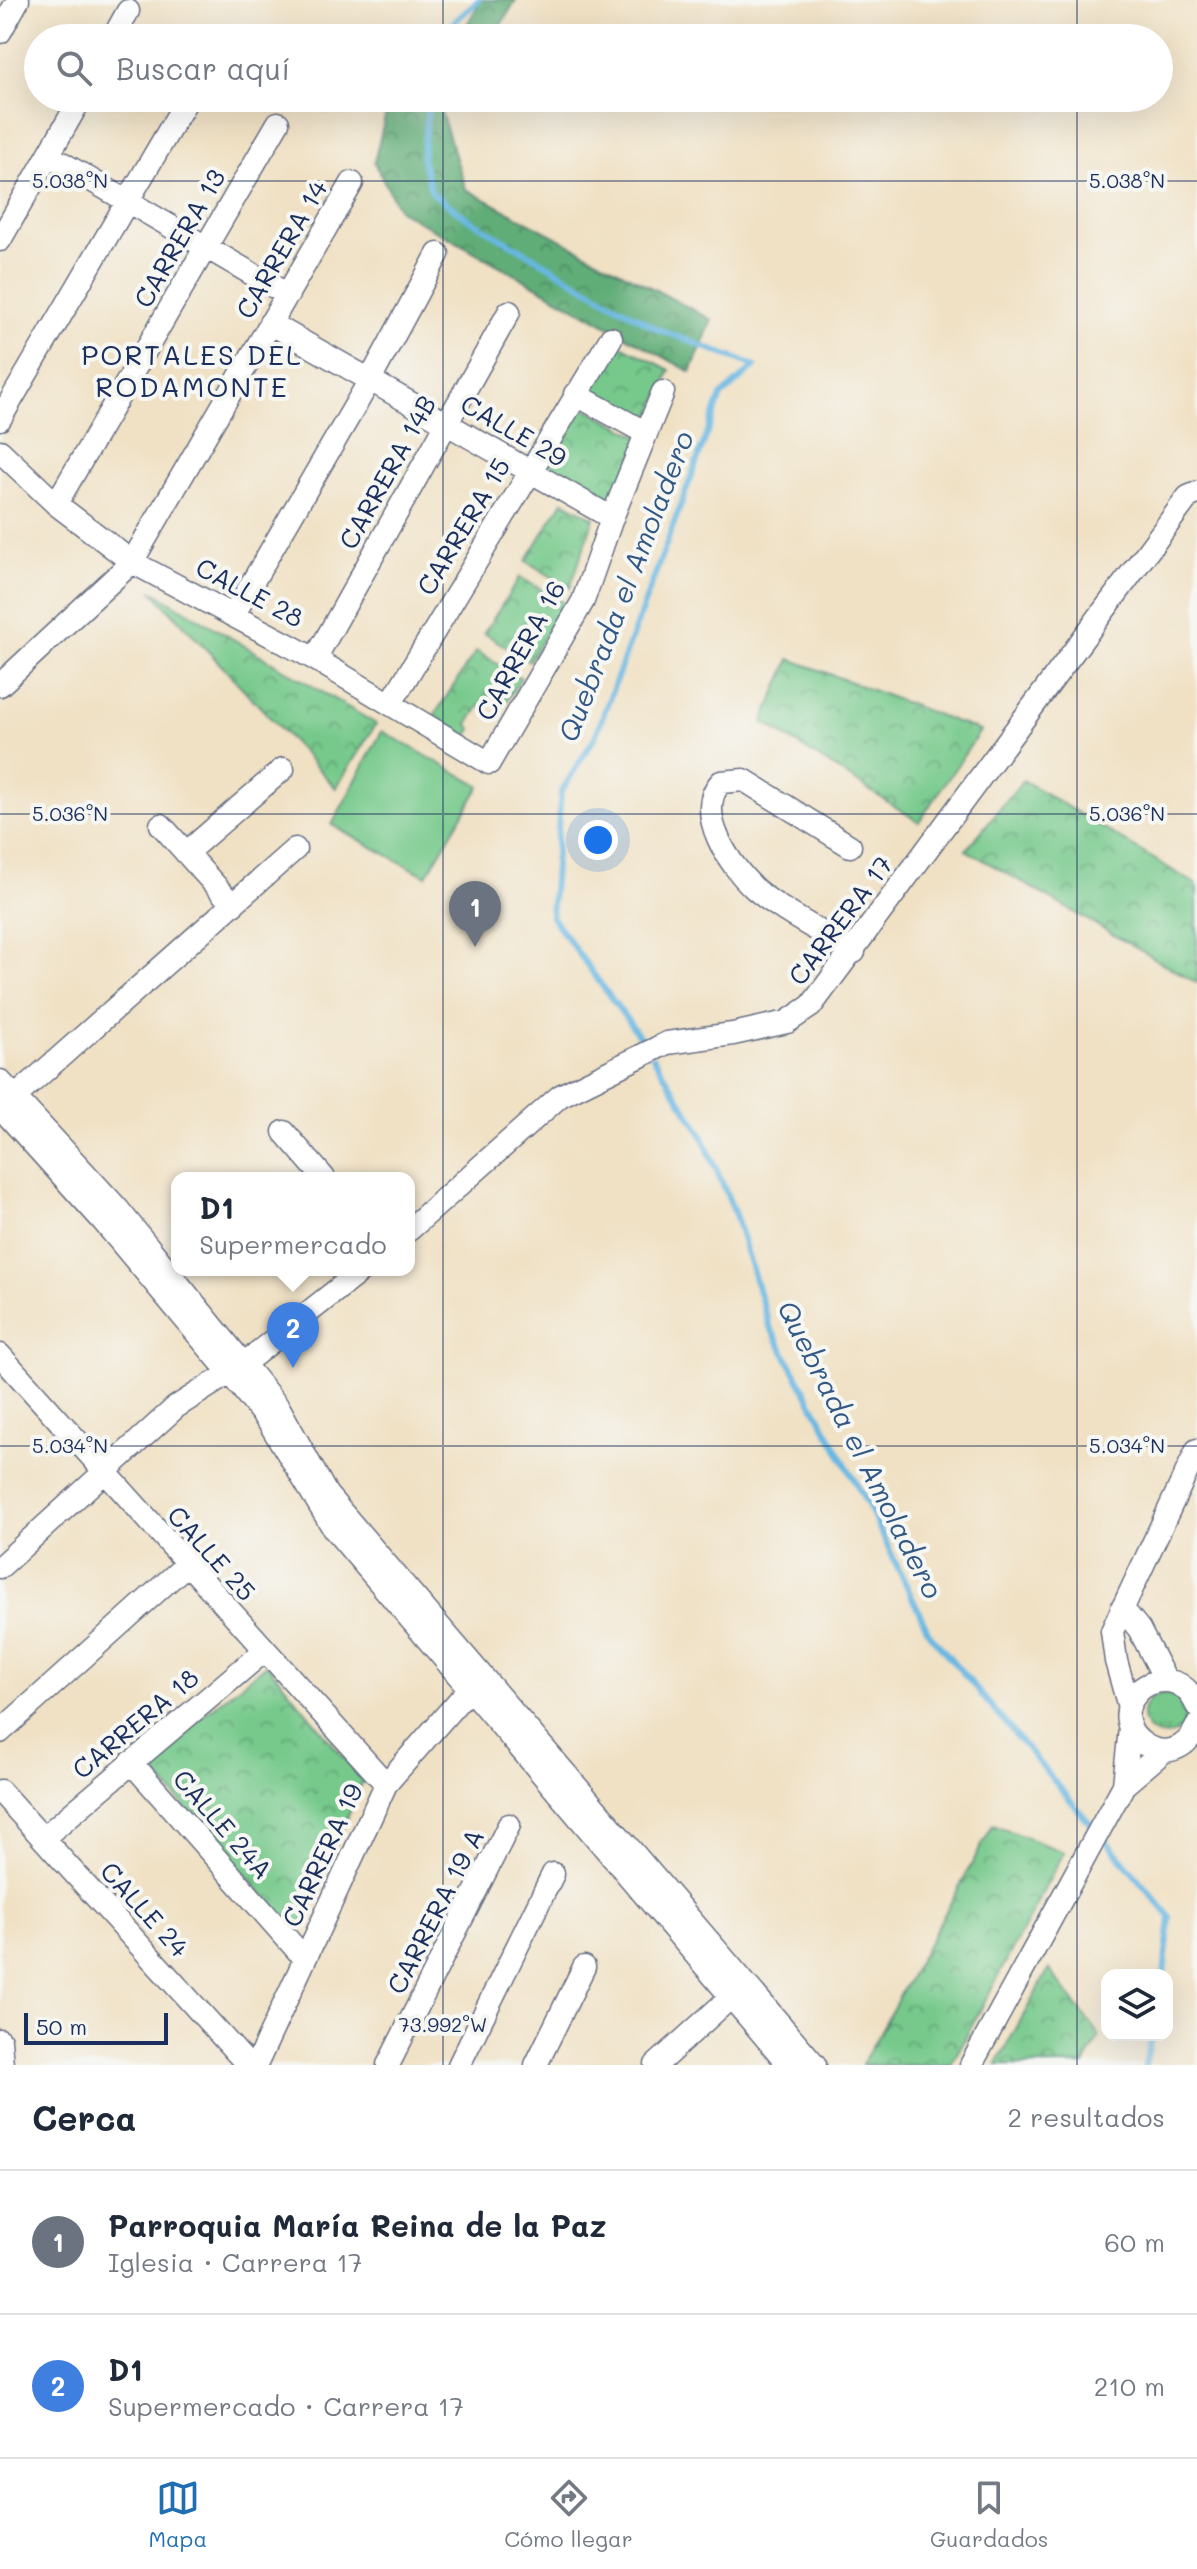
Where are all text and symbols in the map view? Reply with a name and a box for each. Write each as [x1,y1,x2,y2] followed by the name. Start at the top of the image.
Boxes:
[24,24,1173,112] search box
[52,46,96,90] icon: search
[116,48,290,88] text: Buscar aquí
[126,163,232,313] street label: CARRERA 13
[32,167,108,193] text: 5.038°N
[1089,167,1165,193] text: 5.038°N
[228,174,334,324] street label: CARRERA 14
[81,336,303,404] district label: PORTALES DEL RODAMONTE
[455,386,573,474] street label: CALLE 29
[331,389,443,555] street label: CARRERA 14B
[549,426,701,746] water label: Quebrada el Amoladero
[409,451,517,601] street label: CARRERA 15
[190,549,310,635] street label: CALLE 28
[468,574,572,726] street label: CARRERA 16
[32,800,108,826] text: 5.036°N
[1089,800,1165,826] text: 5.036°N
[578,820,618,860] your location
[780,848,900,992] street label: CARRERA 17
[449,881,501,947] pin: 1
[171,1172,415,1276] popup
[199,1187,234,1227] text: D1
[199,1227,387,1261] text: Supermercado
[770,1294,952,1604] water label: Quebrada el Amoladero
[267,1302,319,1368] pin: 2
[32,1432,108,1458] text: 5.034°N
[1089,1432,1165,1458] text: 5.034°N
[160,1498,264,1608] street label: CALLE 25
[65,1660,205,1786] street label: CARRERA 18
[166,1762,280,1886] street label: CALLE 24A
[274,1778,370,1932] street label: CARRERA 19
[379,1823,491,1999] street label: CARRERA 19 A
[93,1854,197,1964] street label: CALLE 24
[1101,1969,1173,2041] map controls
[1101,1969,1173,2041] button: layers
[24,2009,168,2045] scale bar
[399,2011,487,2037] text: 73.992°W
[36,2012,87,2041] text: 50 m
[32,2095,136,2140] text: Cerca
[1007,2100,1165,2134] text: 2 resultados
[108,2205,606,2245] text: Parroquia María Reina de la Paz
[52,2225,64,2259] text: 1
[1104,2225,1165,2259] text: 60 m
[108,2245,362,2279] text: Iglesia · Carrera 17
[108,2349,143,2389] text: D1
[51,2369,65,2403] text: 2
[1094,2369,1165,2403] text: 210 m
[108,2389,464,2423] text: Supermercado · Carrera 17
[149,2476,207,2553] tab: Mapa
[504,2476,633,2553] tab: Cómo llegar
[930,2476,1048,2553] tab: Guardados

